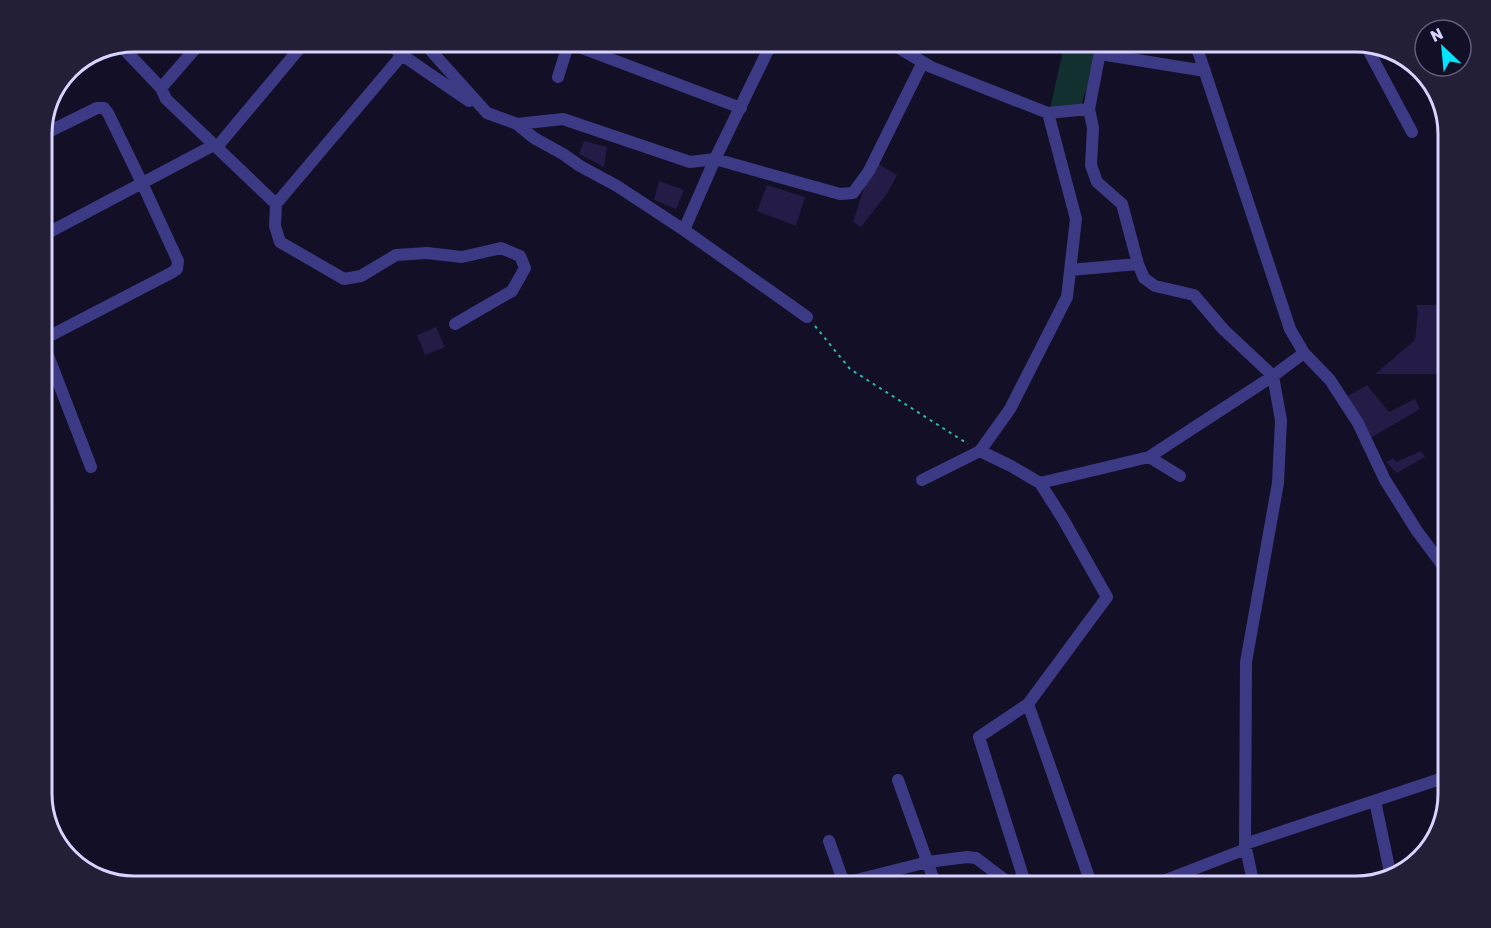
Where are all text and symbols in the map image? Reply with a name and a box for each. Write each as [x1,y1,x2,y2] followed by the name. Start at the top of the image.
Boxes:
[1413,18,1473,78] north arrow
[1427,24,1446,46] text: N

